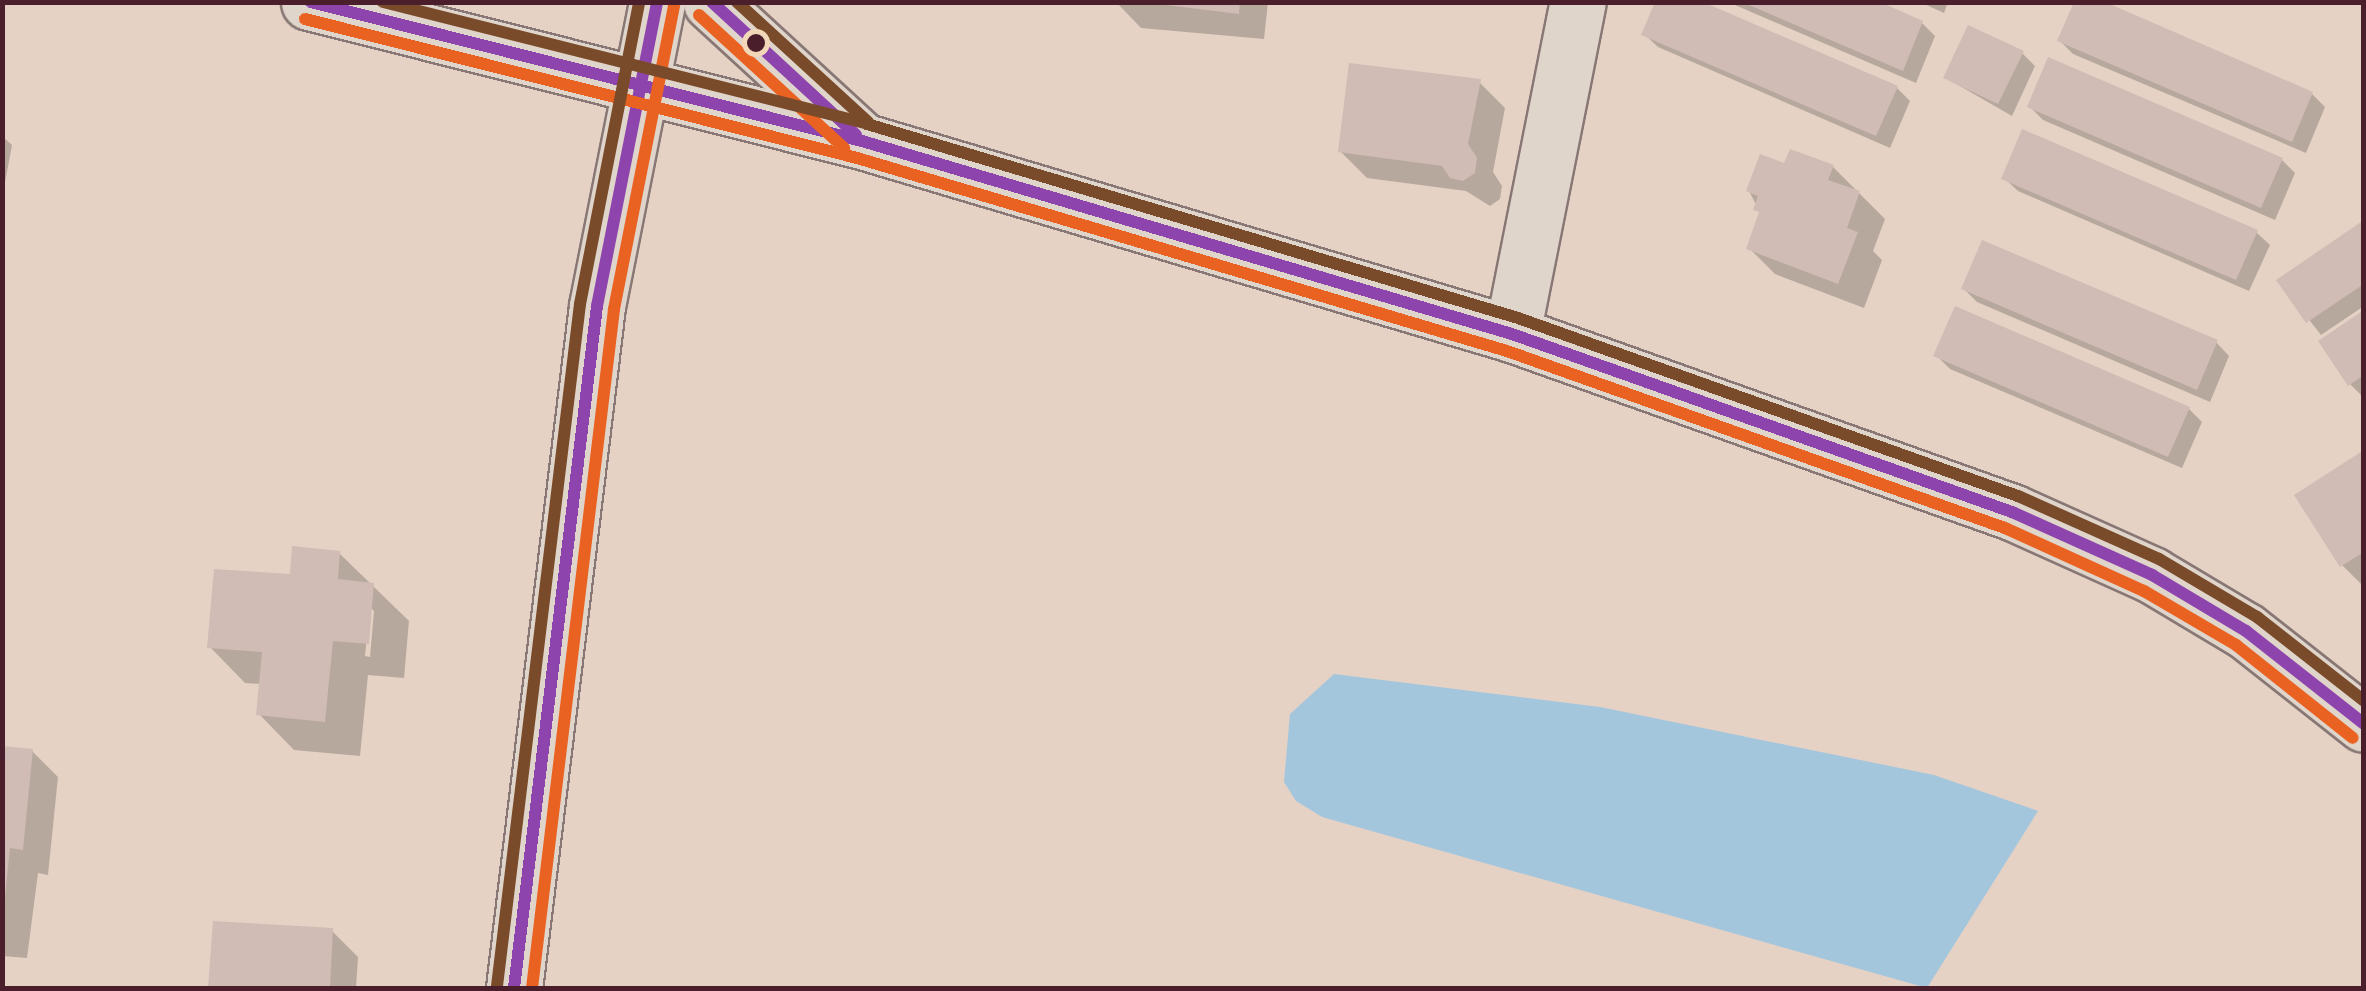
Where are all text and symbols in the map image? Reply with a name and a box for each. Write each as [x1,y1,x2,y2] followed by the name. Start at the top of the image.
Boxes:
[746,33,766,53] unlabelled marker

